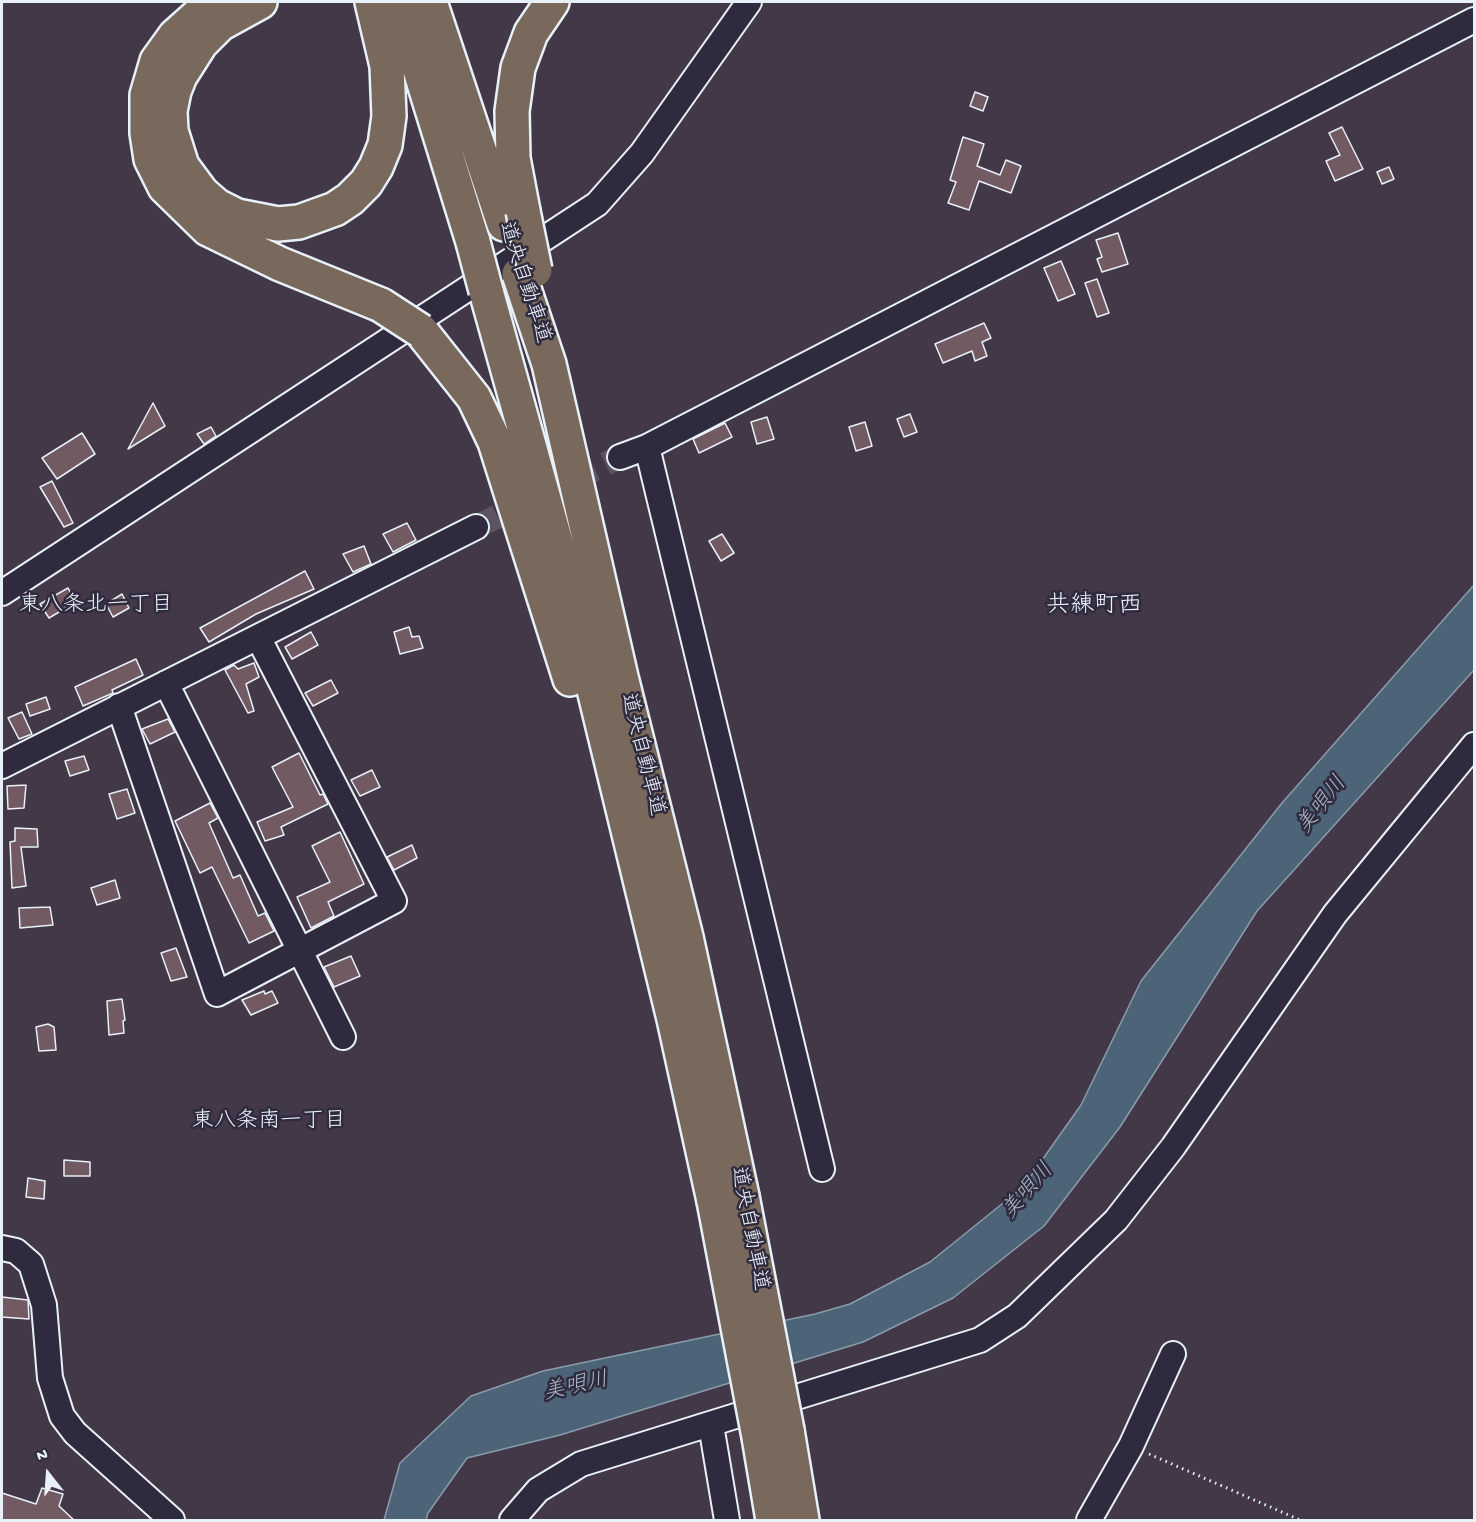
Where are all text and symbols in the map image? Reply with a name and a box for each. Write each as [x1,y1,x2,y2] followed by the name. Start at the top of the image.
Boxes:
[492,219,554,347] street label: 道央自動車道
[1046,593,1142,621] district label: 共練町西
[19,594,173,620] district label: 東八条北一丁目
[614,691,668,819] street label: 道央自動車道
[1292,772,1354,840] water label: 美唄川
[192,1110,346,1136] district label: 東八条南一丁目
[997,1158,1061,1226] water label: 美唄川
[724,1165,772,1293] street label: 道央自動車道
[541,1368,611,1408] water label: 美唄川
[18,1444,78,1504] north arrow
[35,1446,50,1467] text: N

